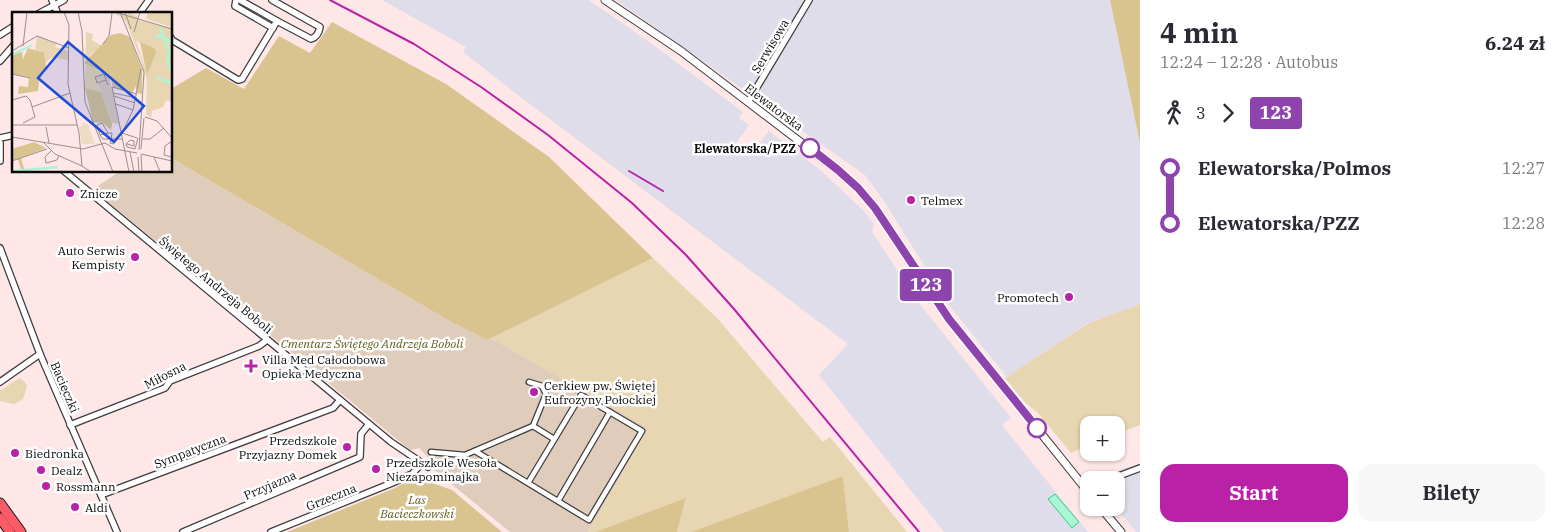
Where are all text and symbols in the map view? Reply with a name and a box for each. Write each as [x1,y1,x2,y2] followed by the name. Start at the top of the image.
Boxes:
[12,12,172,172] inset map
[1160,14,1238,51] text: 4 min
[748,16,792,76] street label: Serwisowa
[1485,31,1545,55] text: 6.24 zł
[1160,52,1338,72] text: 12:24 – 12:28 · Autobus
[742,80,806,134] street label: Elewatorska
[1160,99,1188,127] icon: walk
[1214,99,1242,127] icon: forward
[1260,101,1292,124] text: 123
[1196,103,1206,123] text: 3
[800,138,820,158] marker: Elewatorska/PZZ
[694,141,796,156] place label: Elewatorska/PZZ
[1198,156,1391,180] text: Elewatorska/Polmos
[1502,158,1545,178] text: 12:27
[80,186,118,201] place label: Znicze
[64,187,76,199] marker: Znicze
[921,193,963,208] place label: Telmex
[905,194,917,206] marker: Telmex
[1198,211,1360,235] text: Elewatorska/PZZ
[1502,213,1545,233] text: 12:28
[156,233,276,337] street label: Świętego Andrzeja Boboli
[58,243,126,272] place label: Auto Serwis Kempisty
[129,251,141,263] marker: Auto Serwis Kempisty
[897,269,955,301] line badge: 123
[910,273,942,296] text: 123
[997,290,1059,305] place label: Promotech
[1063,291,1075,303] marker: Promotech
[281,336,464,351] park label: Cmentarz Świętego Andrzeja Boboli
[262,352,386,381] place label: Villa Med Całodobowa Opieka Medyczna
[142,358,189,392] street label: Miłosna
[48,359,83,415] street label: Bacieczki
[244,359,258,373] marker: Villa Med Całodobowa Opieka Medyczna
[544,378,656,407] place label: Cerkiew pw. Świętej Eufrozyny Połockiej
[528,386,540,398] marker: Cerkiew pw. Świętej Eufrozyny Połockiej
[1080,416,1125,516] map controls
[1080,416,1125,461] button: +
[1027,418,1047,438] unlabelled marker
[152,430,229,472] street label: Sympatyczna
[239,433,337,462] place label: Przedszkole Przyjazny Domek
[341,441,353,453] marker: Przedszkole Przyjazny Domek
[25,446,84,461] place label: Biedronka
[9,447,21,459] marker: Biedronka
[386,455,497,484] place label: Przedszkole Wesoła Niezapominajka
[51,463,82,478] place label: Dealz
[370,463,382,475] marker: Przedszkole Wesoła Niezapominajka
[35,464,47,476] marker: Dealz
[1160,464,1348,522] button: Start
[1358,464,1545,522] button: Bilety
[241,467,299,503] street label: Przyjazna
[1080,471,1125,516] button: −
[56,479,116,494] place label: Rossmann
[40,480,52,492] marker: Rossmann
[304,480,359,514] street label: Grzeczna
[379,492,454,521] park label: Las Bacieczkowski
[85,500,108,515] place label: Aldi
[69,501,81,513] marker: Aldi

